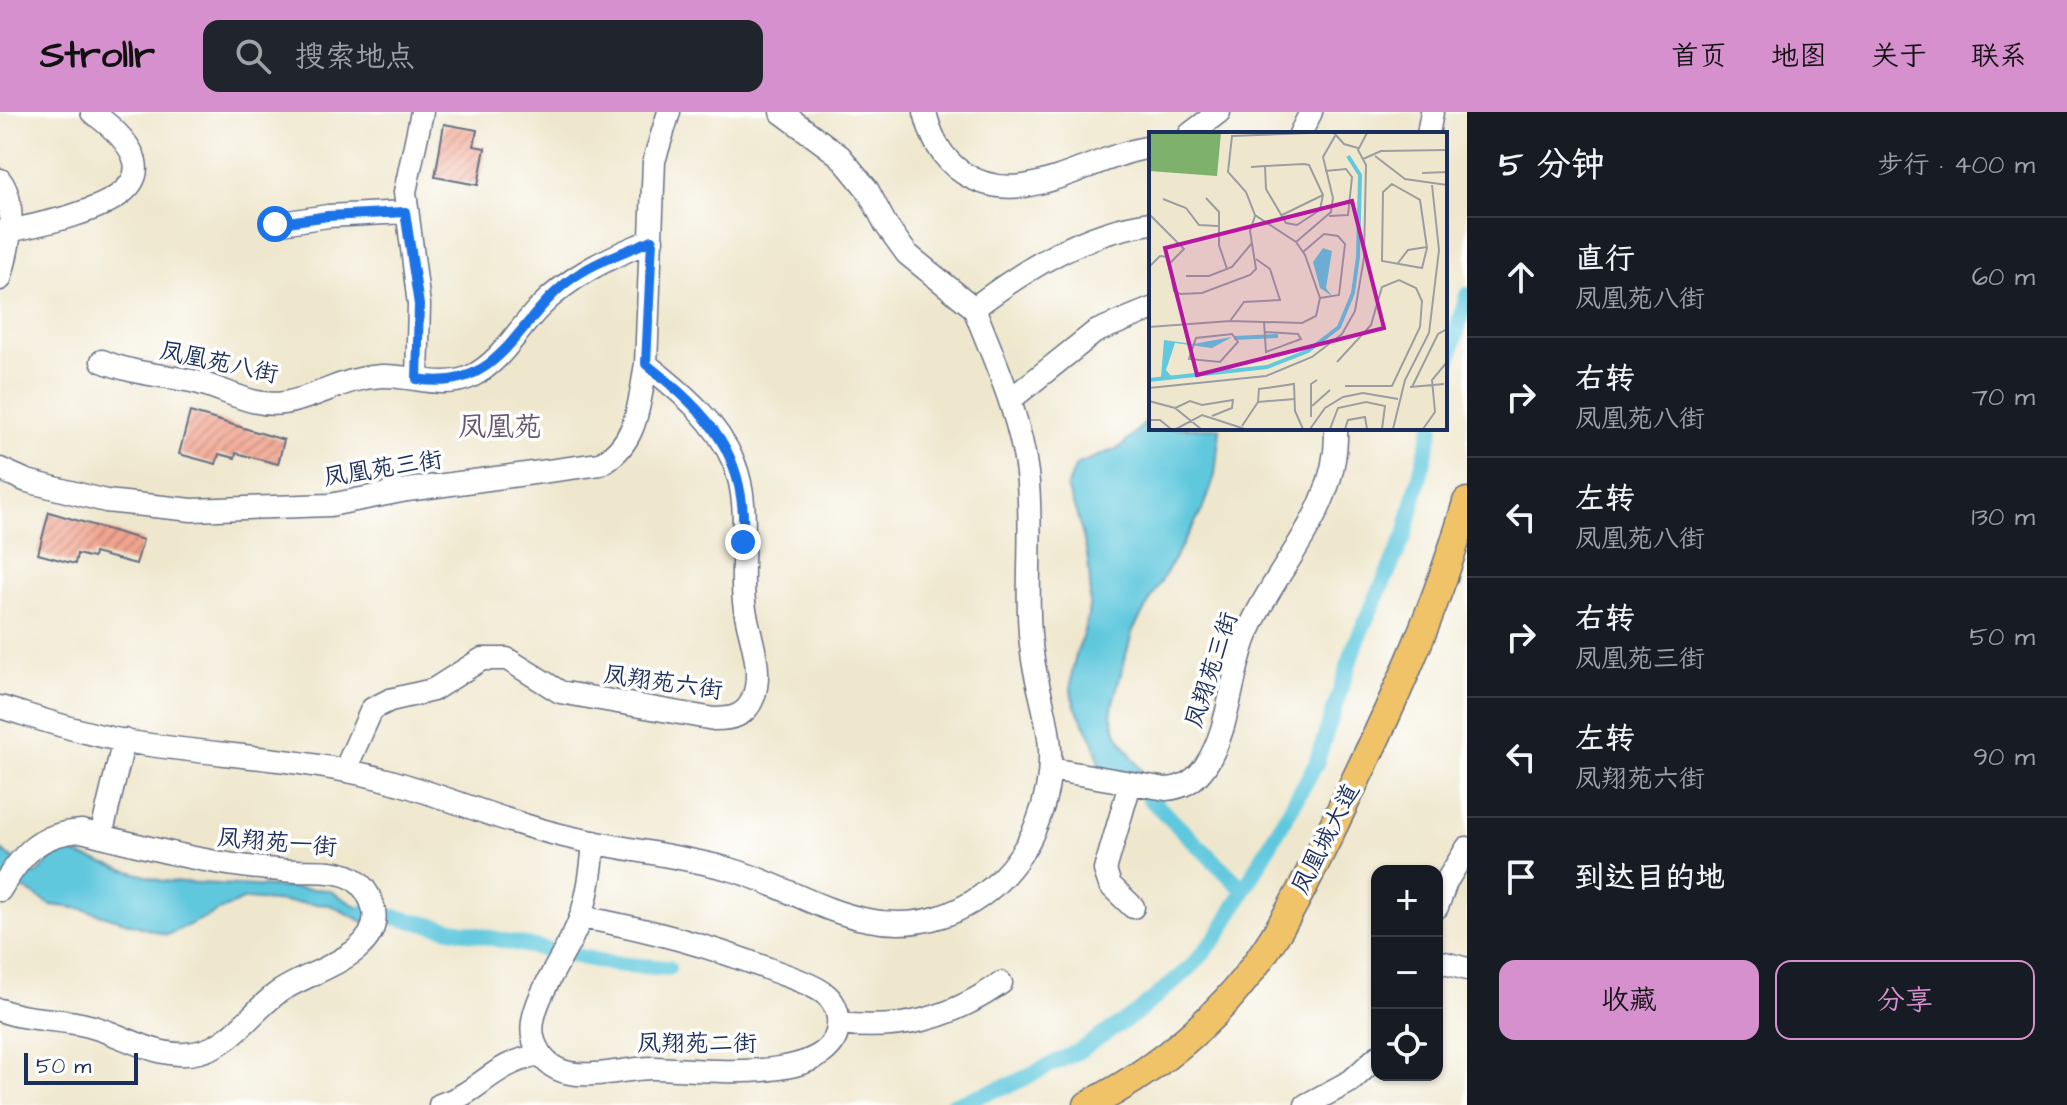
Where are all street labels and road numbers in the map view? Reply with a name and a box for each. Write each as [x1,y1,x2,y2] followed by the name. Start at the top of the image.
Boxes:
[157,334,281,392] street label: 凤凰苑八街
[321,443,445,495] street label: 凤凰苑三街
[1177,608,1247,732] street label: 凤翔苑三街
[601,658,725,708] street label: 凤翔苑六街
[1284,778,1368,900] street label: 凤凰城大道
[216,821,338,865] street label: 凤翔苑一街
[637,1027,757,1061] street label: 凤翔苑二街

